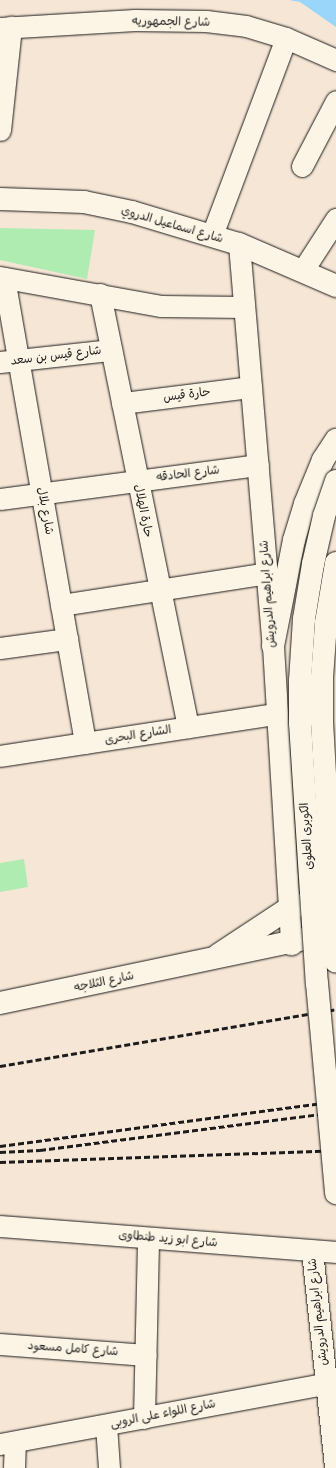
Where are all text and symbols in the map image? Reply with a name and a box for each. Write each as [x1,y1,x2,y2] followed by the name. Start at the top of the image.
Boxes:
[132,14,210,30] street label: شارع الجمهوريه
[119,204,225,246] street label: شارع اسماعيل الدروي
[10,343,102,369] street label: شارع قيس بن سعد
[162,385,212,405] street label: حارة قيس
[156,463,220,485] street label: شارع الحادقه
[131,483,155,539] street label: حارة الهلال
[34,486,56,536] street label: شارع بلال
[257,540,279,648] street label: شارع ابراهيم الدرويش
[104,723,172,747] street label: الشارع البحرى
[297,802,317,870] street label: الكوبرى العلوى
[73,969,135,995] street label: شارع الثلاجه
[118,1227,218,1251] street label: شارع ابو زيد طنطاوى
[305,1258,331,1366] street label: شارع ابراهيم الدرويش
[27,1339,119,1359] street label: شارع كامل مسعود
[109,1397,217,1431] street label: شارع اللواء على الروبى

